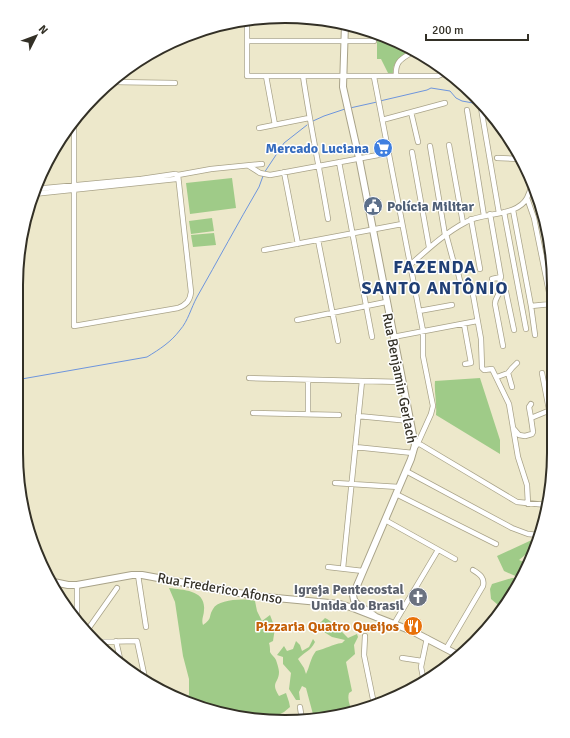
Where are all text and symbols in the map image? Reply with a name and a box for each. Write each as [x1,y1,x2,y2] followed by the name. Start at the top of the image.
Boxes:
[16,16,56,56] north arrow
[426,16,528,42] scale bar
[36,22,50,37] text: N
[432,23,464,38] text: 200 m
[372,137,394,159] supermarket icon: Mercado Luciana
[266,140,369,157] place label: Mercado Luciana
[362,195,384,217] public building icon: Polícia Militar
[387,198,474,215] place label: Polícia Militar
[362,256,508,299] district label: FAZENDA SANTO ANTÔNIO
[379,312,420,445] street label: Rua Benjamin Gerlach
[156,569,284,608] street label: Rua Frederico Afonso
[294,581,405,614] place label: Igreja Pentecostal Unida do Brasil
[407,586,429,608] church icon: Igreja Pentecostal Unida do Brasil
[402,615,424,637] restaurant icon: Pizzaria Quatro Queijos
[256,618,399,635] place label: Pizzaria Quatro Queijos

